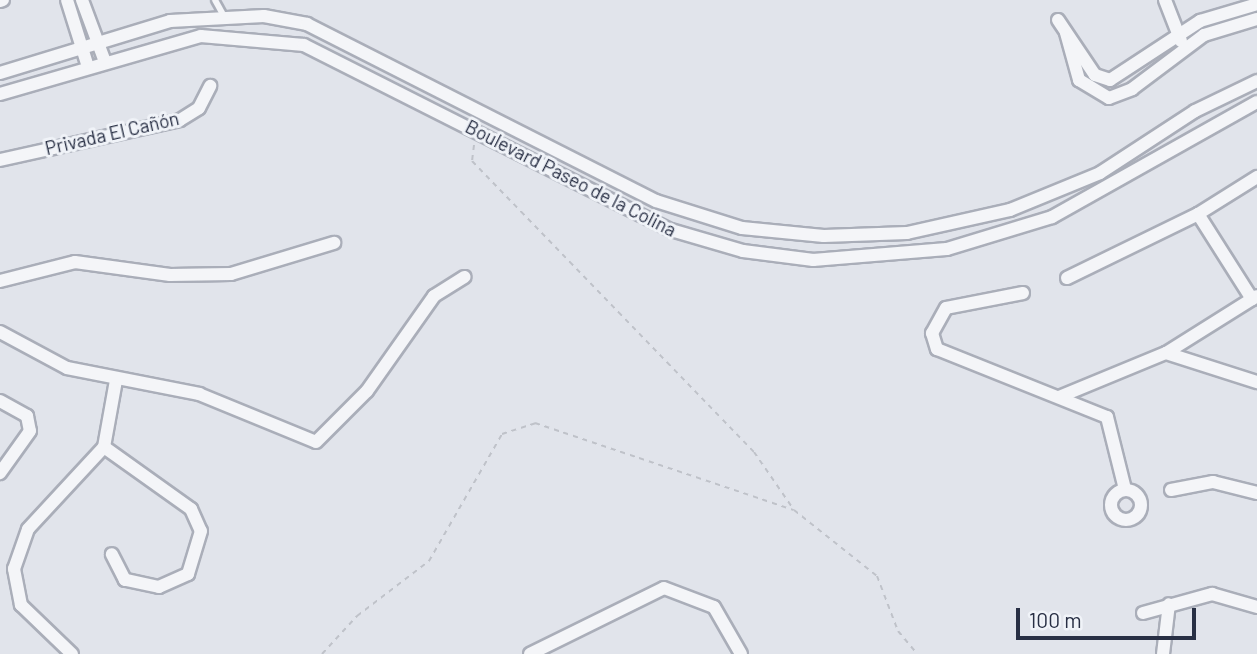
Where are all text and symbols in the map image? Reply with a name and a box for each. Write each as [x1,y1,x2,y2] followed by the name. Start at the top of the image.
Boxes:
[43,106,181,160] street label: Privada El Cañón
[462,115,680,241] street label: Boulevard Paseo de la Colina
[1019,594,1199,638] scale bar
[1029,607,1082,632] text: 100 m

